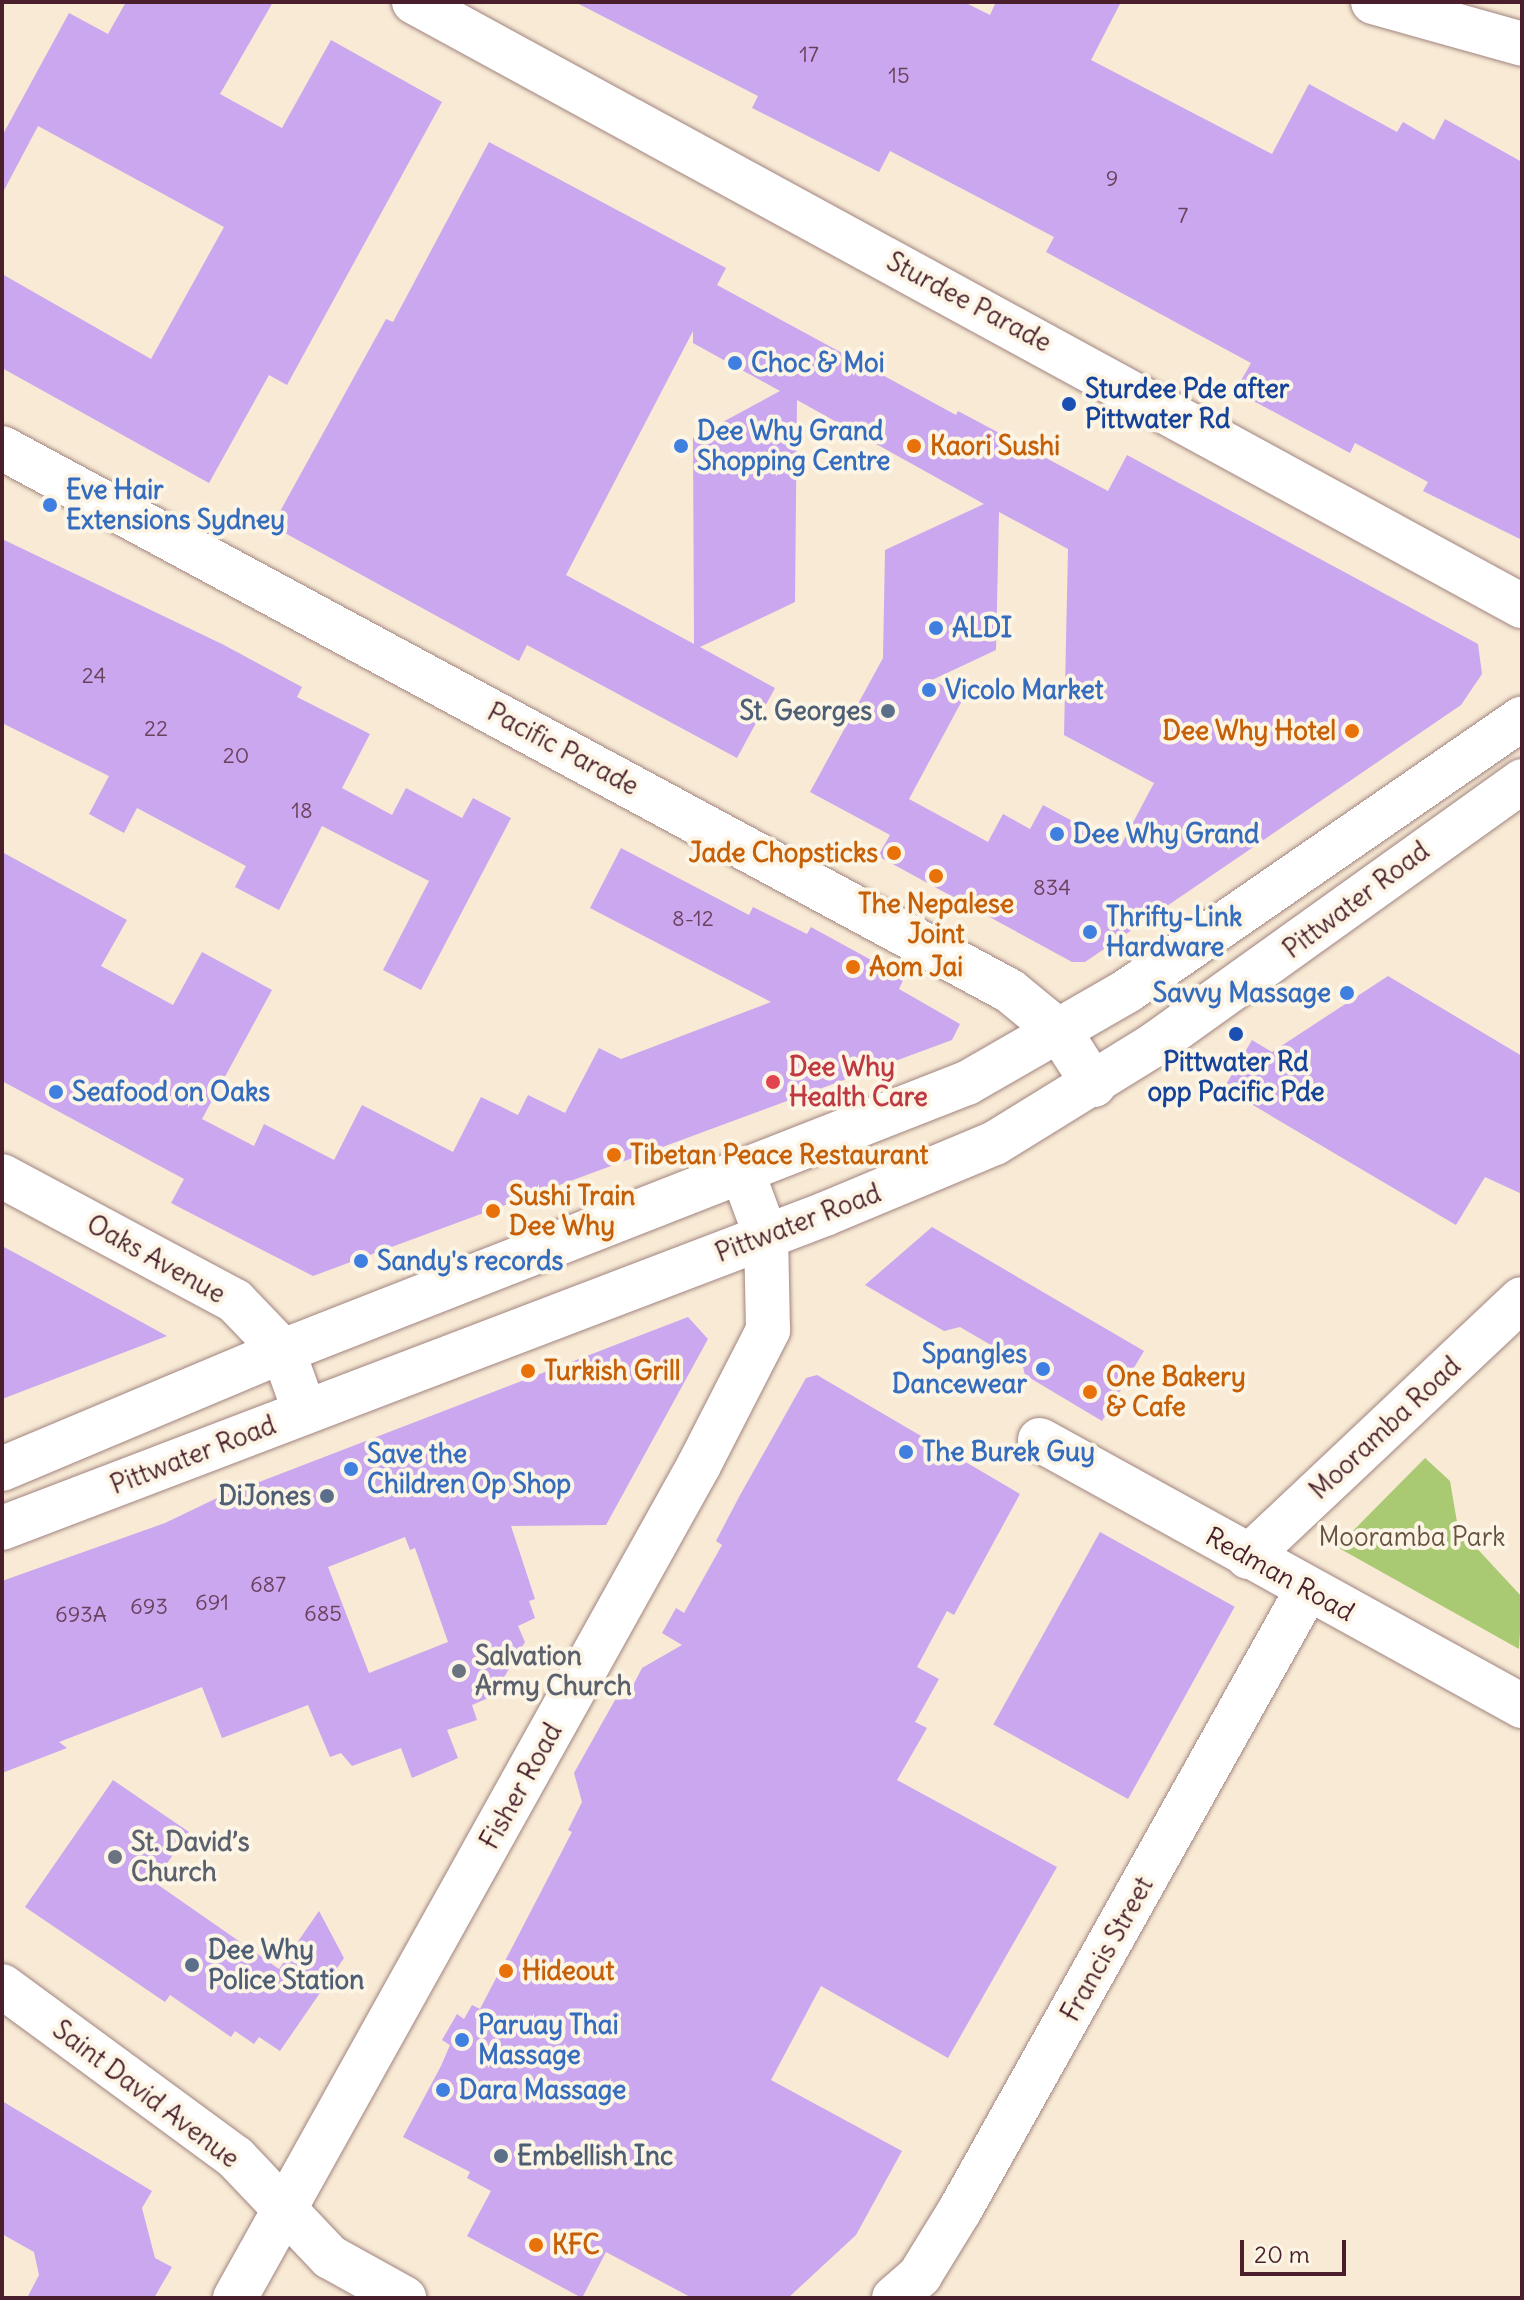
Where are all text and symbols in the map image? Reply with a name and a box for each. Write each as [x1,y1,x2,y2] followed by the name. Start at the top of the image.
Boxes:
[799,42,819,68] house number: 17
[888,63,910,89] house number: 15
[1106,166,1118,192] house number: 9
[1178,203,1188,229] house number: 7
[881,246,1057,358] street label: Sturdee Parade
[751,347,885,379] place label: Choc & Moi
[726,354,744,372] marker: Choc & Moi
[1085,373,1289,434] place label: Sturdee Pde after Pittwater Rd
[1060,395,1078,413] marker: Sturdee Pde after Pittwater Rd
[697,415,890,476] place label: Dee Why Grand Shopping Centre
[930,430,1060,462] place label: Kaori Sushi
[672,437,690,455] marker: Dee Why Grand Shopping Centre
[905,437,923,455] marker: Kaori Sushi
[66,474,285,536] place label: Eve Hair Extensions Sydney
[41,496,59,514] marker: Eve Hair Extensions Sydney
[952,612,1012,644] place label: ALDI
[927,619,945,637] marker: ALDI
[82,663,106,689] house number: 24
[945,674,1103,706] place label: Vicolo Market
[920,681,938,699] marker: Vicolo Market
[740,695,872,727] place label: St. Georges
[482,696,644,802] street label: Pacific Parade
[879,702,897,720] marker: St. Georges
[1162,715,1336,747] place label: Dee Why Hotel
[144,716,168,742] house number: 22
[1343,722,1361,740] marker: Dee Why Hotel
[223,743,249,769] house number: 20
[291,798,313,824] house number: 18
[1073,818,1259,850] place label: Dee Why Grand
[1048,825,1066,843] marker: Dee Why Grand
[1277,835,1435,965] street label: Pittwater Road
[688,837,878,869] place label: Jade Chopsticks
[885,844,903,862] marker: Jade Chopsticks
[927,867,945,885] marker: The Nepalese Joint
[1033,875,1071,901] house number: 834
[858,888,1014,950] place label: The Nepalese Joint
[1106,901,1242,962] place label: Thrifty-Link Hardware
[672,906,714,932] house number: 8-12
[1081,923,1099,941] marker: Thrifty-Link Hardware
[869,951,963,983] place label: Aom Jai
[844,958,862,976] marker: Aom Jai
[1153,977,1331,1009] place label: Savvy Massage
[1338,984,1356,1002] marker: Savvy Massage
[1227,1025,1245,1043] marker: Pittwater Rd opp Pacific Pde
[1147,1046,1325,1108] place label: Pittwater Rd opp Pacific Pde
[789,1051,928,1112] place label: Dee Why Health Care
[764,1073,782,1091] marker: Dee Why Health Care
[72,1076,270,1108] place label: Seafood on Oaks
[47,1083,65,1101] marker: Seafood on Oaks
[630,1139,928,1171] place label: Tibetan Peace Restaurant
[605,1146,623,1164] marker: Tibetan Peace Restaurant
[711,1177,885,1269] street label: Pittwater Road
[509,1180,635,1242] place label: Sushi Train Dee Why
[484,1202,502,1220] marker: Sushi Train Dee Why
[81,1208,231,1310] street label: Oaks Avenue
[377,1245,563,1277] place label: Sandy's records
[352,1252,370,1270] marker: Sandy's records
[892,1338,1027,1400] place label: Spangles Dancewear
[1303,1350,1467,1506] street label: Mooramba Road
[544,1355,681,1387] place label: Turkish Grill
[1034,1360,1052,1378] marker: Spangles Dancewear
[1106,1361,1246,1422] place label: One Bakery & Cafe
[519,1362,537,1380] marker: Turkish Grill
[1081,1383,1099,1401] marker: One Bakery & Cafe
[106,1409,280,1501] street label: Pittwater Road
[922,1436,1095,1468] place label: The Burek Guy
[367,1438,571,1500] place label: Save the Children Op Shop
[897,1443,915,1461] marker: The Burek Guy
[342,1460,360,1478] marker: Save the Children Op Shop
[218,1480,311,1512] place label: DiJones
[318,1487,336,1505] marker: DiJones
[1200,1520,1360,1628] street label: Redman Road
[1318,1521,1506,1553] park label: Mooramba Park
[250,1572,286,1598] house number: 687
[195,1590,229,1616] house number: 691
[130,1594,168,1620] house number: 693
[304,1601,342,1627] house number: 685
[55,1602,107,1628] house number: 693A
[475,1640,632,1702] place label: Salvation Army Church
[450,1662,468,1680] marker: Salvation Army Church
[474,1718,568,1854] street label: Fisher Road
[131,1826,250,1888] place label: St. David’s Church
[106,1848,124,1866] marker: St. David’s Church
[1054,1871,1160,2027] street label: Francis Street
[208,1934,364,1996] place label: Dee Why Police Station
[522,1955,614,1987] place label: Hideout
[183,1956,201,1974] marker: Dee Why Police Station
[497,1962,515,1980] marker: Hideout
[478,2009,618,2070] place label: Paruay Thai Massage
[47,2014,245,2174] street label: Saint David Avenue
[453,2031,471,2049] marker: Paruay Thai Massage
[459,2074,626,2106] place label: Dara Massage
[434,2081,452,2099] marker: Dara Massage
[517,2140,673,2172] place label: Embellish Inc
[492,2147,510,2165] marker: Embellish Inc
[1244,2224,1350,2274] scale bar
[552,2229,600,2261] place label: KFC
[527,2236,545,2254] marker: KFC
[1254,2239,1310,2269] text: 20 m

